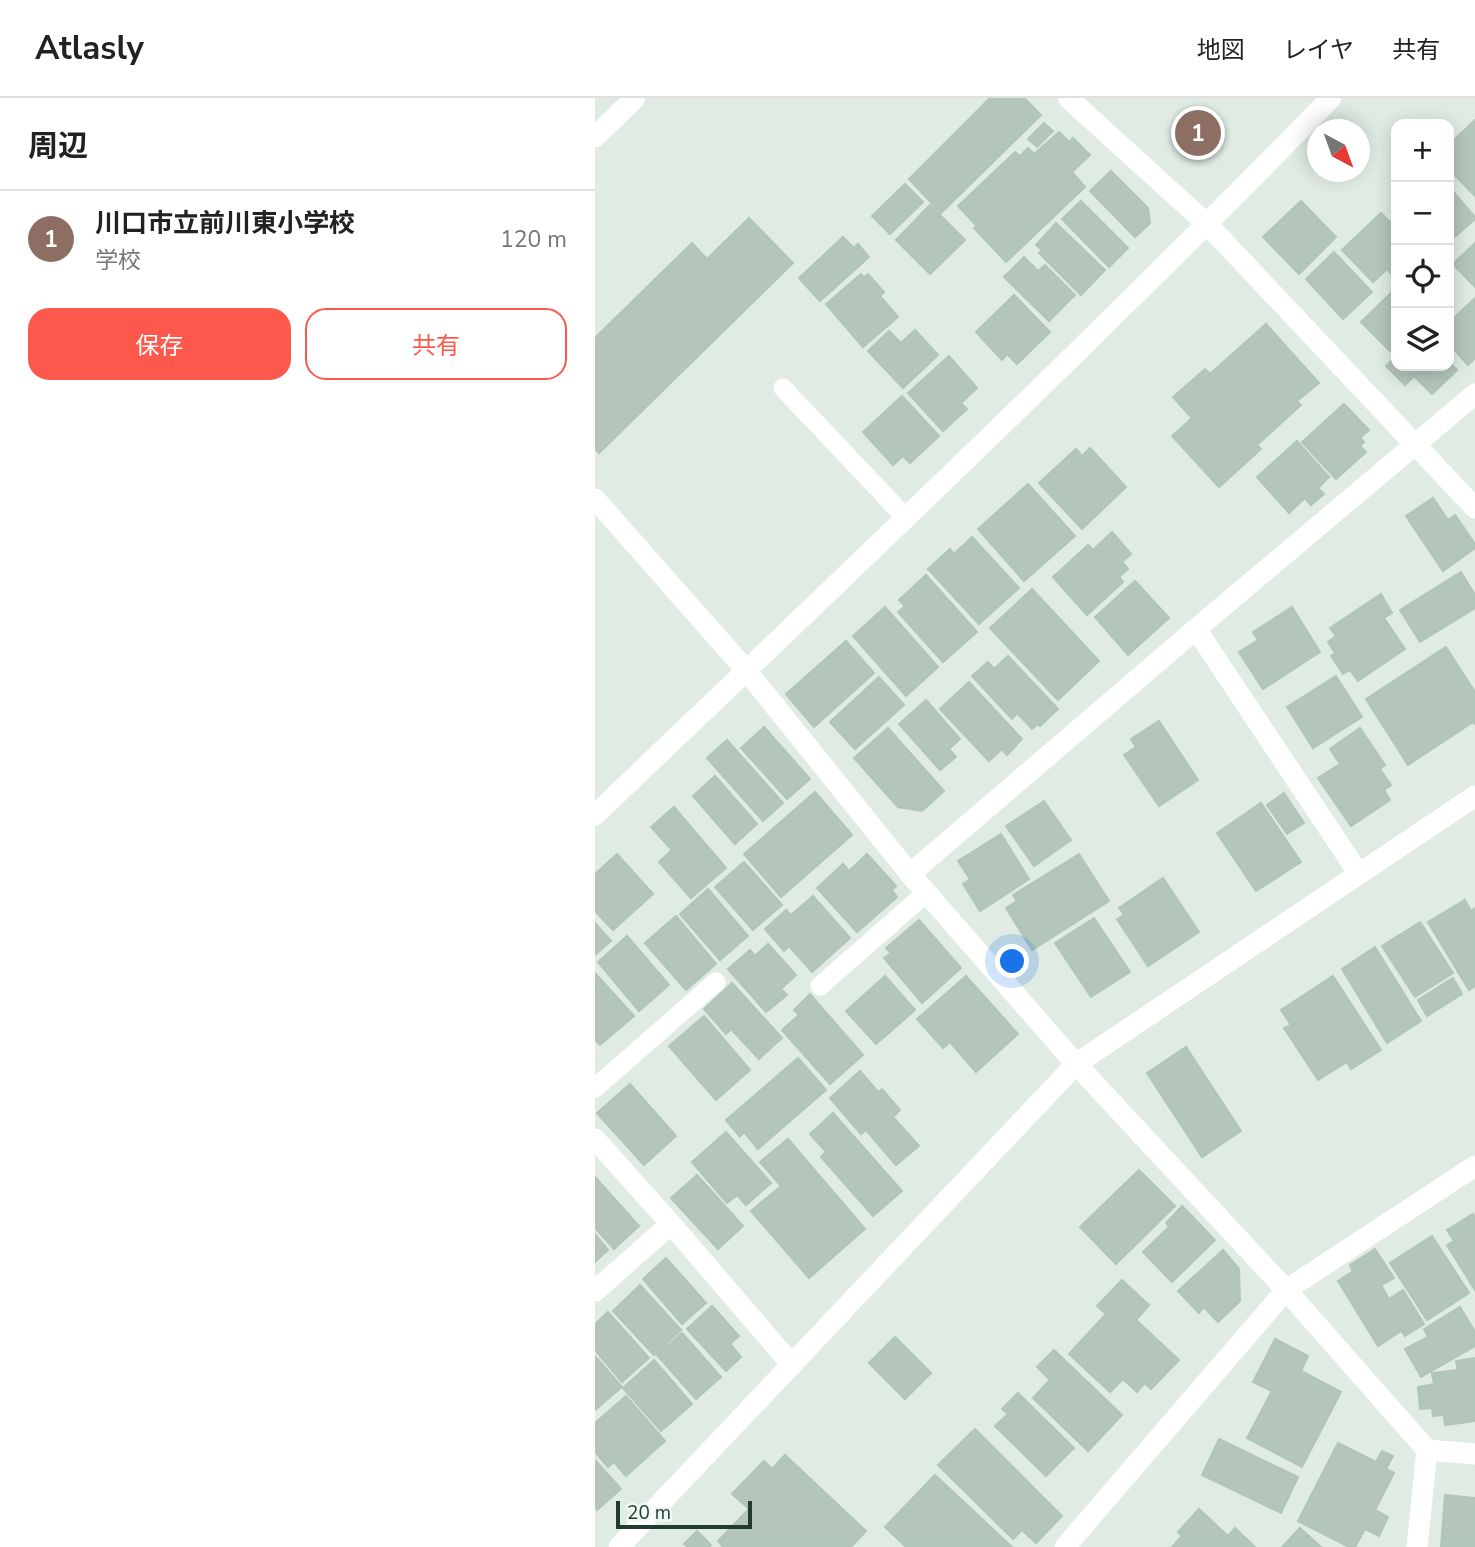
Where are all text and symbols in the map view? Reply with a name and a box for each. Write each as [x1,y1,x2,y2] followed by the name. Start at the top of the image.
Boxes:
[35,26,144,71] text: Atlasly
[1197,34,1245,66] text: 地図
[1283,34,1354,66] text: レイヤ
[1392,34,1440,66] text: 共有
[1175,107,1221,159] pin: 1
[1307,119,1370,182] north arrow
[1391,119,1454,371] map controls
[1391,119,1454,182] button: +
[28,126,88,167] text: 周辺
[1391,182,1454,245] button: −
[95,206,355,241] text: 川口市立前川東小学校
[44,224,58,255] text: 1
[500,224,567,255] text: 120 m
[95,245,141,276] text: 学校
[1391,245,1454,308] button: locate
[28,308,291,380] button: 保存
[305,308,567,380] button: 共有
[1391,308,1454,371] button: layers
[995,944,1029,978] your location
[616,1498,753,1530] scale bar
[627,1500,671,1526] text: 20 m

